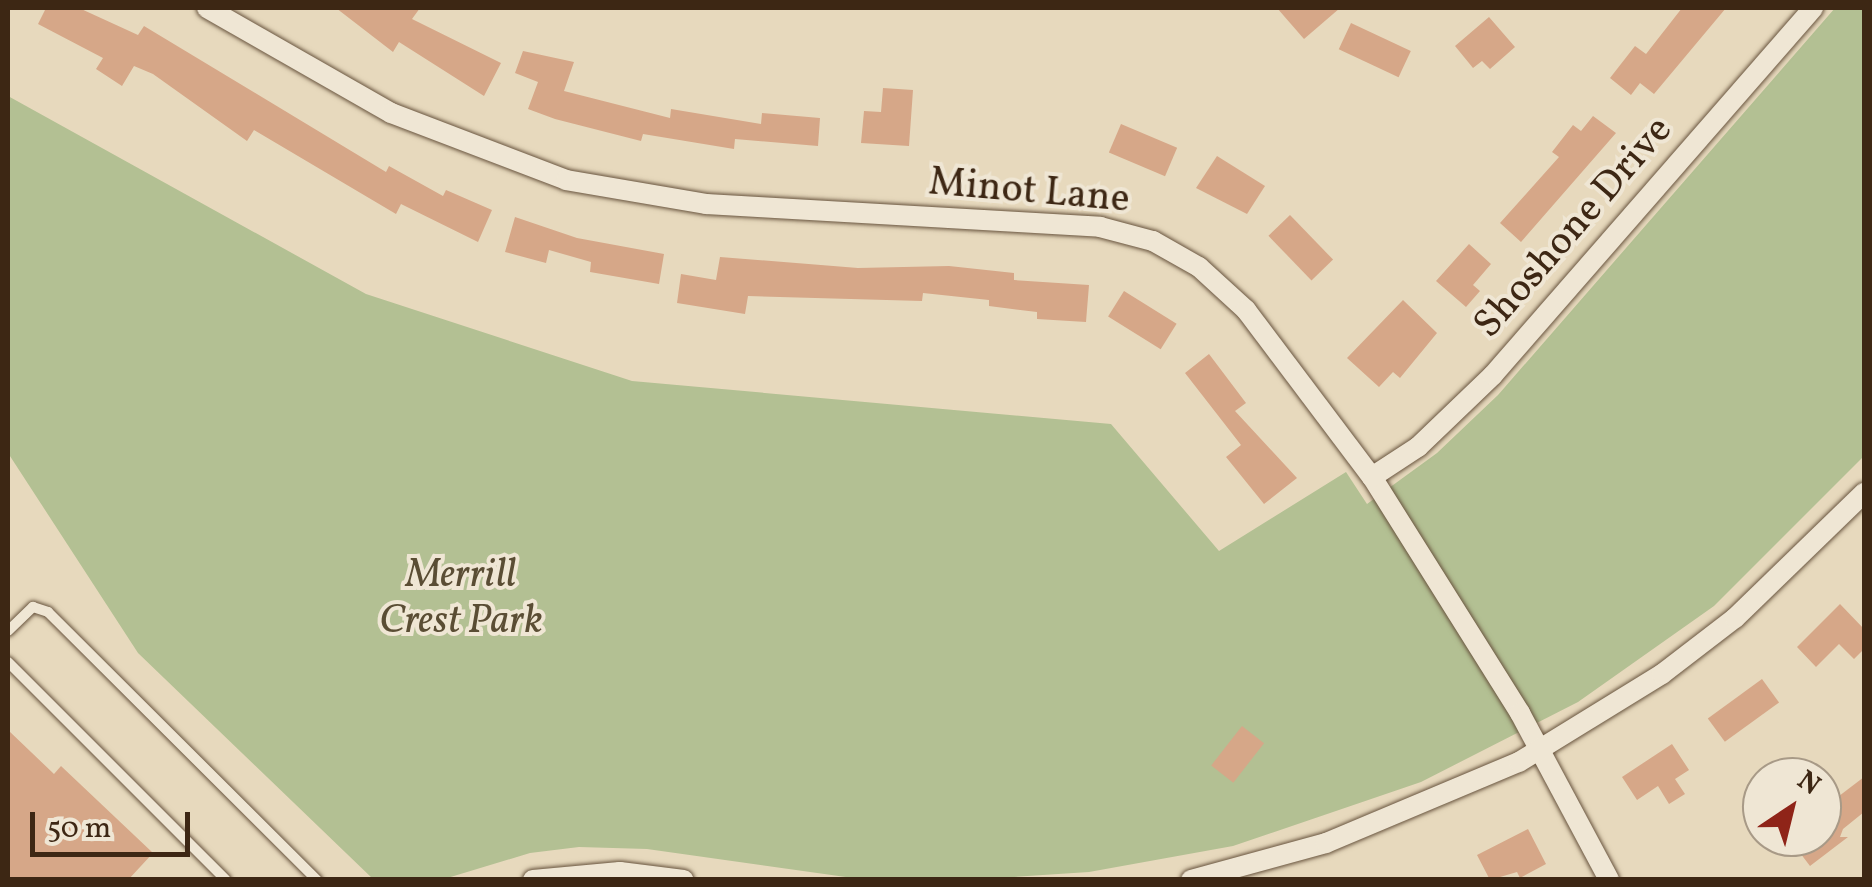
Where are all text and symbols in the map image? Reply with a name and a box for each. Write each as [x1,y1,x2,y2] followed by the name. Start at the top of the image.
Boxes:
[1465,107,1683,349] street label: Shoshone Drive
[926,159,1132,225] street label: Minot Lane
[379,552,543,646] park label: Merrill Crest Park
[1742,757,1842,857] north arrow
[1789,762,1828,805] text: N
[35,792,195,854] scale bar
[47,808,111,850] text: 50 m

